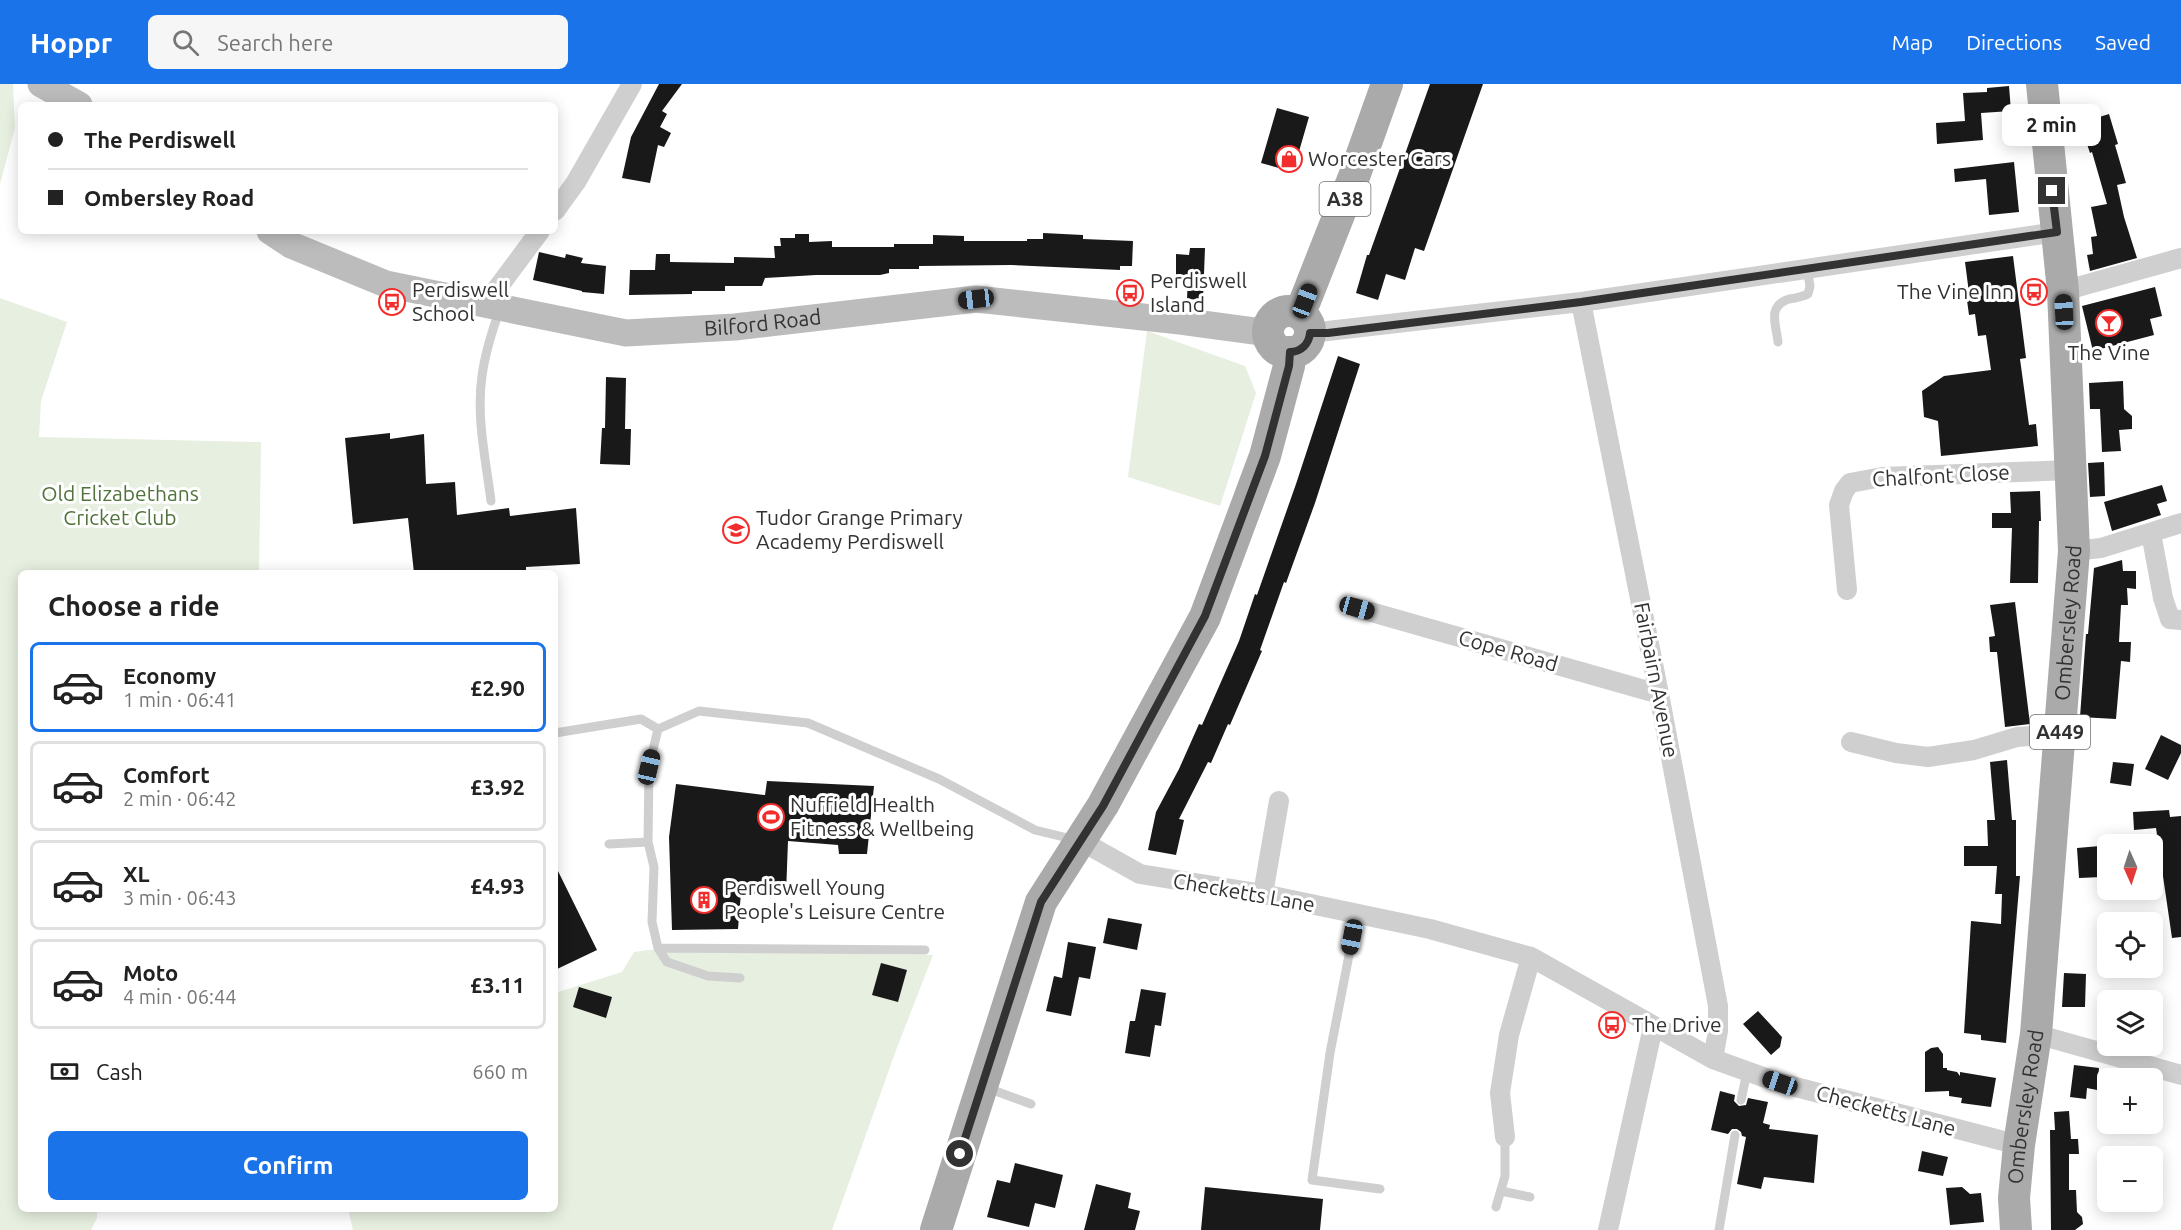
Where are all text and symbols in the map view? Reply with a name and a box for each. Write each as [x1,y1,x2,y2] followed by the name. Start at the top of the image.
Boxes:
[148,15,568,69] search box
[169,26,202,59] icon: search
[30,27,112,58] text: Hoppr
[217,30,334,55] text: Search here
[1892,30,1933,54] text: Map
[1966,30,2062,54] text: Directions
[2095,30,2151,54] text: Saved
[2002,104,2102,146] callout: 2 min
[2026,113,2077,136] text: 2 min
[84,127,236,152] text: The Perdiswell
[1274,144,1304,174] shop icon: Worcester Cars
[1308,146,1451,170] place label: Worcester Cars
[2038,177,2065,204] route end
[1320,182,1370,216] road number: A38
[84,185,254,210] text: Ombersley Road
[1150,268,1247,316] place label: Perdiswell Island
[412,277,509,325] place label: Perdiswell School
[2019,277,2049,307] bus stop icon: The Vine Inn
[1115,278,1145,308] bus stop icon: Perdiswell Island
[1897,279,2014,303] place label: The Vine Inn
[1290,281,1320,321] car
[377,287,407,317] bus stop icon: Perdiswell School
[957,288,995,310] car
[2054,294,2074,330] car
[703,304,823,340] street label: Bilford Road
[2094,308,2124,338] bar icon: The Vine
[2068,340,2150,364] place label: The Vine
[1871,459,2010,491] street label: Chalfont Close
[41,481,199,529] park label: Old Elizabethans Cricket Club
[756,505,963,553] place label: Tudor Grange Primary Academy Perdiswell
[721,515,751,545] school or university icon: Tudor Grange Primary Academy Perdiswell
[2049,544,2085,701] street label: Ombersley Road
[48,591,220,621] text: Choose a ride
[1337,594,1377,622] car
[1630,600,1684,760] street label: Fairbairn Avenue
[1456,624,1561,676] street label: Cope Road
[51,660,105,714] icon: car
[123,663,216,688] text: Economy
[470,675,525,700] text: £2.90
[123,688,237,711] text: 1 min · 06:41
[2030,715,2090,749] road number: A449
[636,747,662,787] car
[51,759,105,813] icon: car
[123,762,210,787] text: Comfort
[470,774,525,799] text: £3.92
[123,787,237,810] text: 2 min · 06:42
[790,792,974,840] place label: Nuffield Health Fitness & Wellbeing
[756,802,786,832] sports icon: Nuffield Health Fitness & Wellbeing
[2097,834,2163,900] north arrow
[2097,834,2163,1212] map controls
[51,858,105,912] icon: car
[123,861,150,886] text: XL
[1171,868,1317,916] street label: Checketts Lane
[470,873,525,898] text: £4.93
[724,875,945,923] place label: Perdiswell Young People's Leisure Centre
[689,885,719,915] building icon: Perdiswell Young People's Leisure Centre
[123,886,237,909] text: 3 min · 06:43
[2097,912,2163,978] button: locate
[1340,918,1364,956] car
[51,957,105,1011] icon: car
[123,960,178,985] text: Moto
[470,972,525,997] text: £3.11
[123,985,237,1008] text: 4 min · 06:44
[2097,990,2163,1056] button: layers
[1597,1010,1627,1040] bus stop icon: The Drive
[1632,1012,1722,1036] place label: The Drive
[2002,1028,2048,1185] street label: Ombersley Road
[48,1055,81,1088] icon: cash
[96,1059,143,1084] text: Cash
[472,1060,528,1083] text: 660 m
[2097,1068,2163,1134] button: +
[1760,1069,1800,1097] car
[1814,1080,1959,1140] street label: Checketts Lane
[48,1131,528,1200] button: Confirm
[946,1140,973,1167] route start
[2097,1146,2163,1212] button: −

